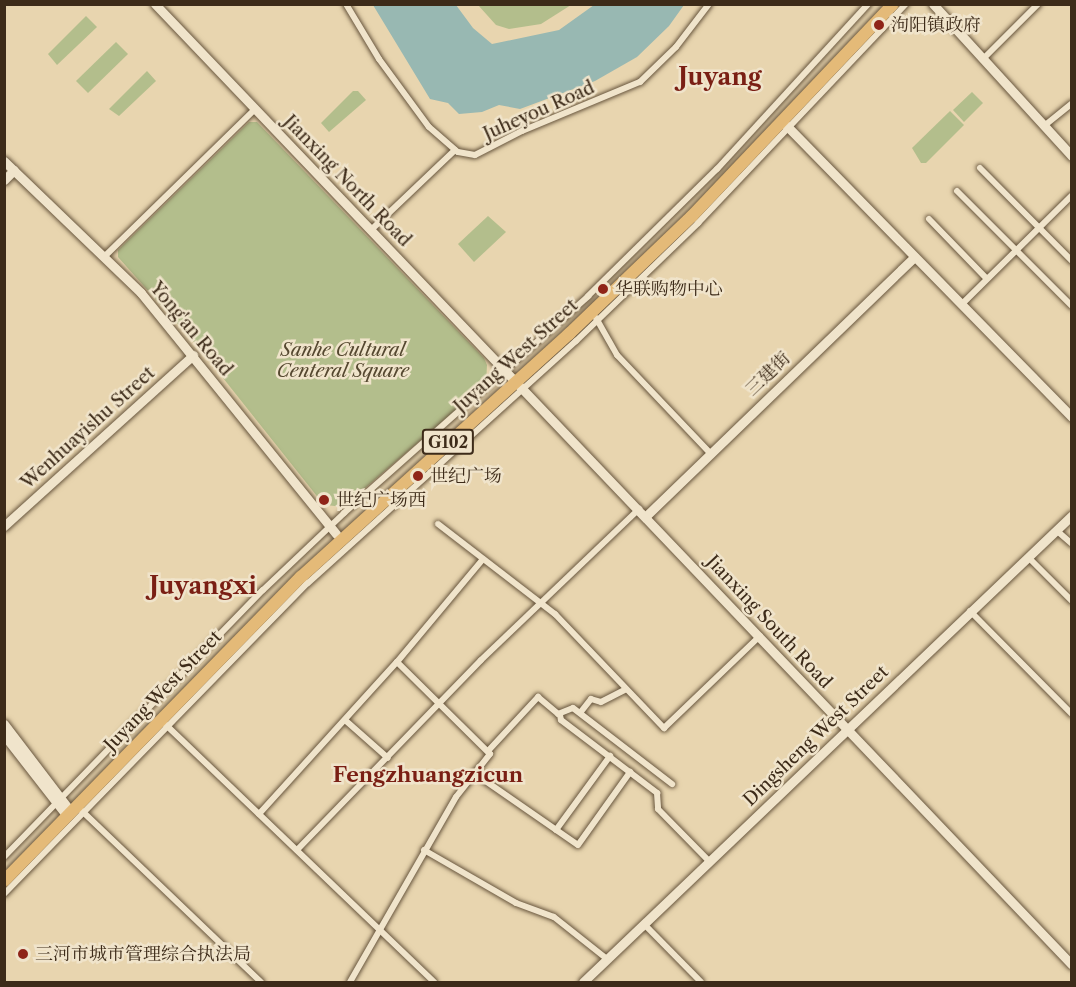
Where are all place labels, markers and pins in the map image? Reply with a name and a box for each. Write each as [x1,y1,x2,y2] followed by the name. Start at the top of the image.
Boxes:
[891,14,981,36] place label: 泃阳镇政府
[872,18,886,32] marker: 泃阳镇政府
[615,278,723,300] place label: 华联购物中心
[596,282,610,296] marker: 华联购物中心
[430,465,502,487] place label: 世纪广场
[411,469,425,483] marker: 世纪广场
[336,489,426,511] place label: 世纪广场西
[317,493,331,507] marker: 世纪广场西
[35,943,251,965] place label: 三河市城市管理综合执法局
[16,947,30,961] marker: 三河市城市管理综合执法局

